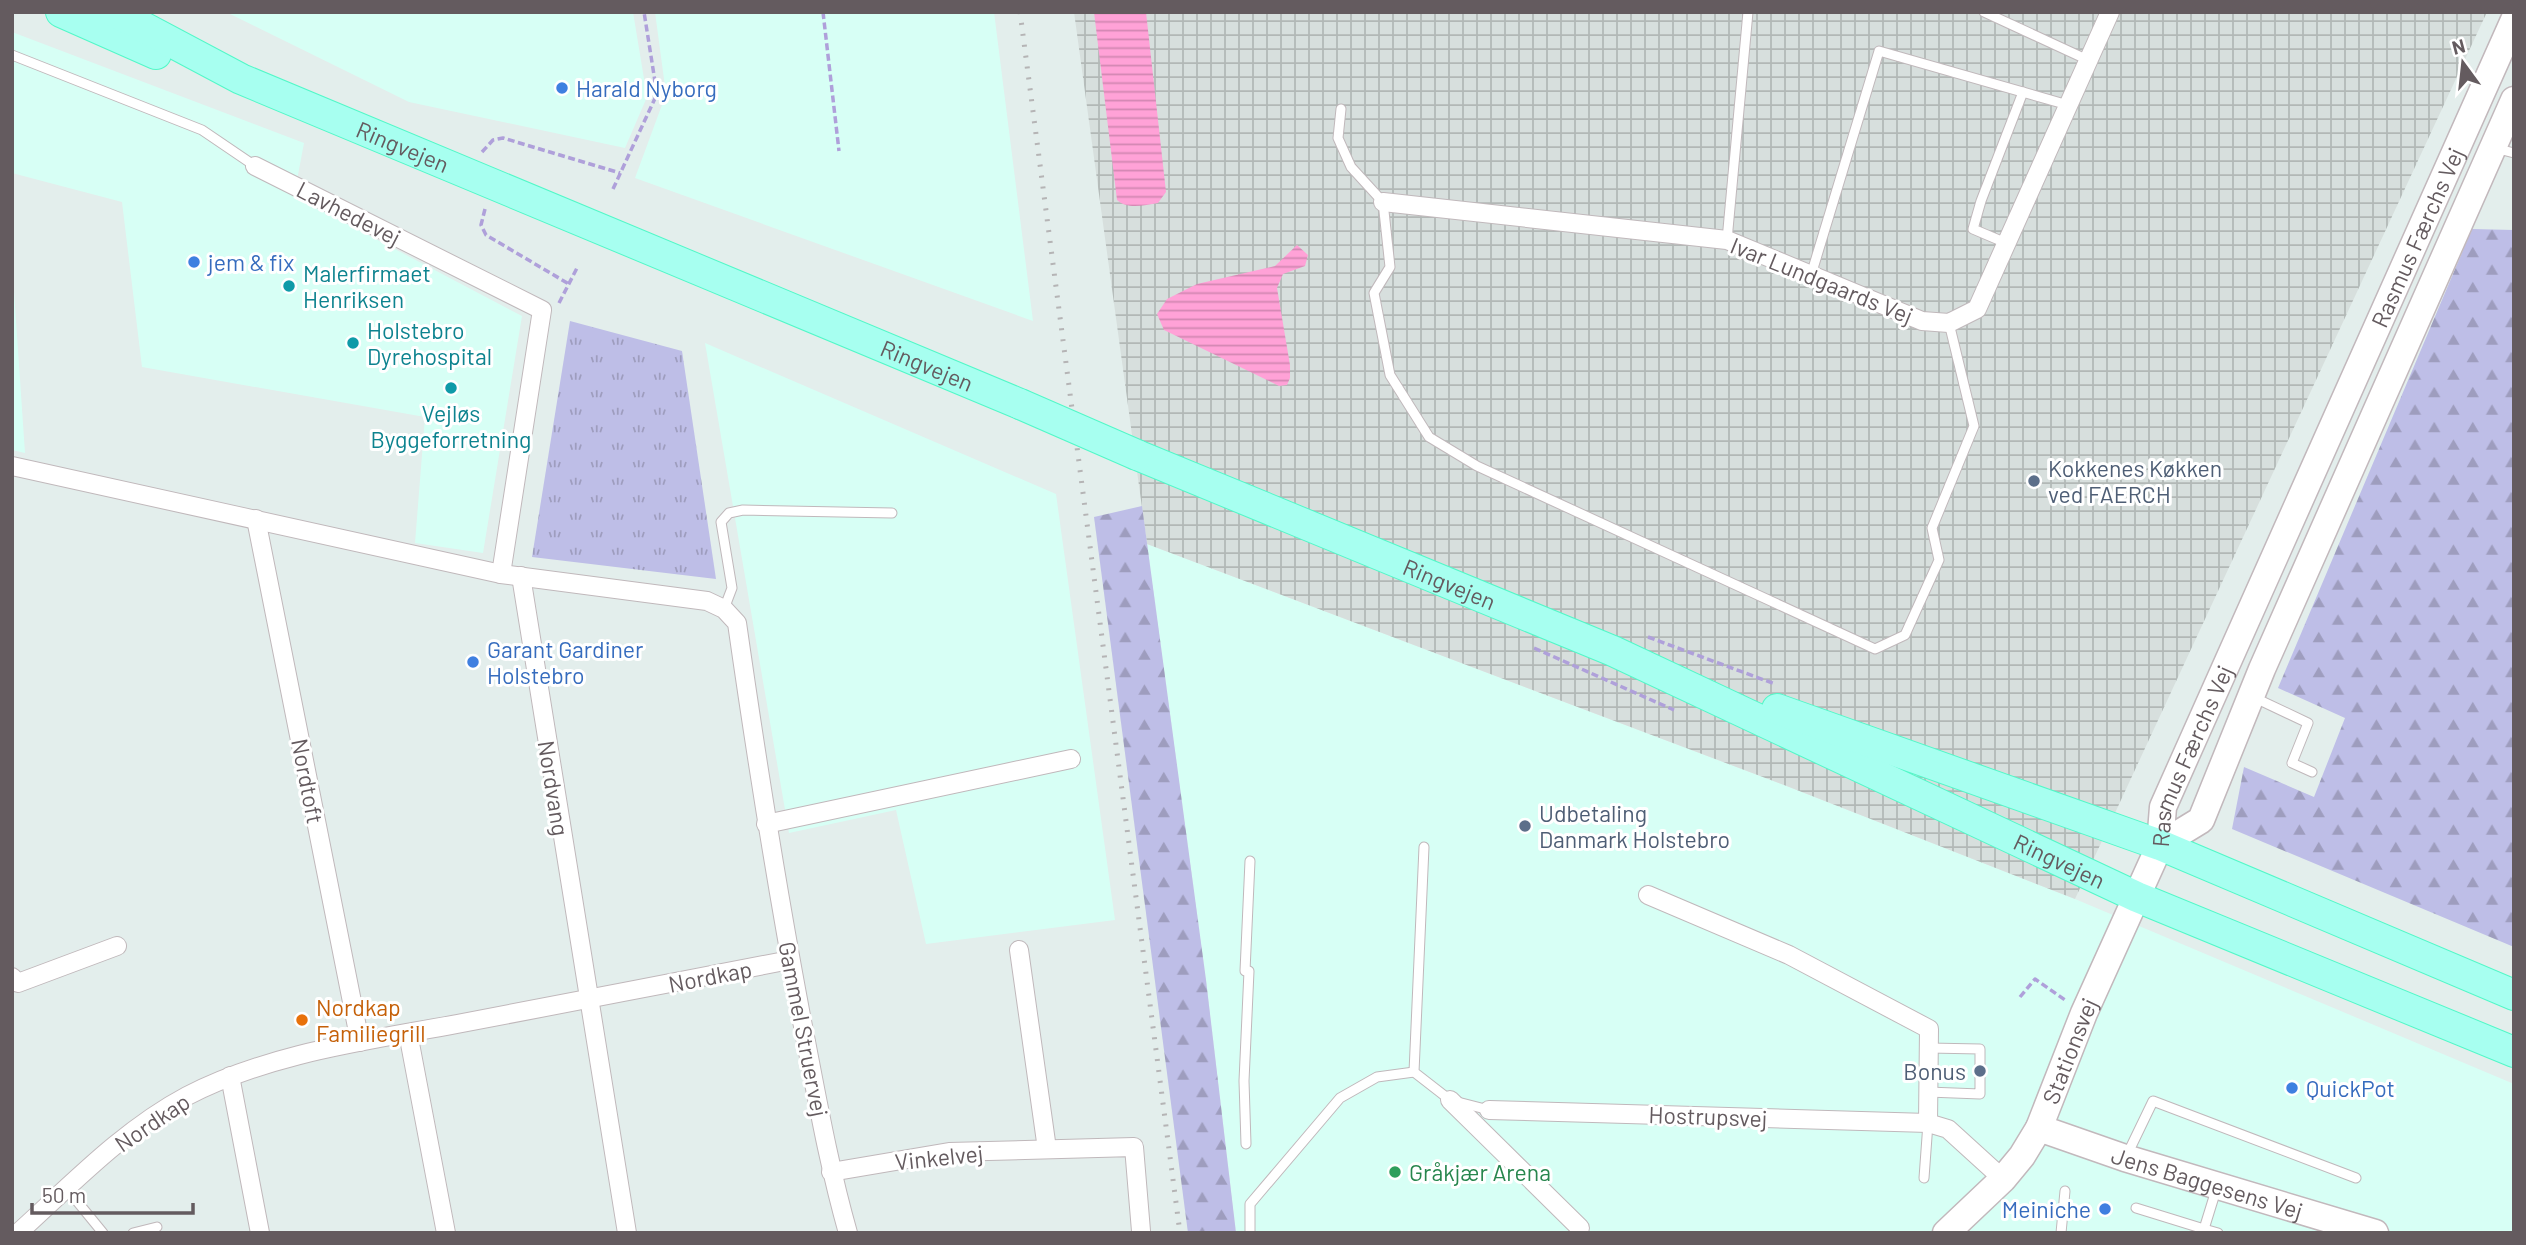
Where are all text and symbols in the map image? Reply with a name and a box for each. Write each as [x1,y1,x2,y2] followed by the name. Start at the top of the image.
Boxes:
[2428,28,2498,98] north arrow
[2449,33,2468,59] text: N
[576,74,717,102] place label: Harald Nyborg
[554,80,570,96] marker: Harald Nyborg
[352,115,453,178] street label: Ringvejen
[2365,143,2469,332] street label: Rasmus Færchs Vej
[292,175,406,251] street label: Lavhedevej
[1727,231,1917,329] street label: Ivar Lundgaards Vej
[207,248,294,276] place label: jem & fix
[186,254,202,270] marker: jem & fix
[303,259,431,313] place label: Malerfirmaet Henriksen
[281,278,297,294] marker: Malerfirmaet Henriksen
[367,316,492,370] place label: Holstebro Dyrehospital
[876,333,978,397] street label: Ringvejen
[345,335,361,351] marker: Holstebro Dyrehospital
[443,380,459,396] marker: Vejløs Byggeforretning
[371,399,531,453] place label: Vejløs Byggeforretning
[2048,454,2222,508] place label: Kokkenes Køkken ved FAERCH
[2026,473,2042,489] marker: Kokkenes Køkken ved FAERCH
[1399,552,1500,615] street label: Ringvejen
[487,635,644,689] place label: Garant Gardiner Holstebro
[465,654,481,670] marker: Garant Gardiner Holstebro
[2146,661,2238,848] street label: Rasmus Færchs Vej
[286,736,330,826] street label: Nordtoft
[533,738,575,838] street label: Nordvang
[1539,799,1730,853] place label: Udbetaling Danmark Holstebro
[1517,818,1533,834] marker: Udbetaling Danmark Holstebro
[2009,827,2110,894] street label: Ringvejen
[773,939,835,1119] street label: Gammel Struervej
[666,954,754,998] street label: Nordkap
[316,993,426,1047] place label: Nordkap Familiegrill
[2036,993,2103,1108] street label: Stationsvej
[294,1012,310,1028] marker: Nordkap Familiegrill
[1903,1057,1966,1085] place label: Bonus
[1972,1063,1988,1079] marker: Bonus
[2306,1074,2395,1102] place label: QuickPot
[2284,1080,2300,1096] marker: QuickPot
[109,1087,195,1157] street label: Nordkap
[1648,1100,1768,1132] street label: Hostrupsvej
[893,1138,985,1176] street label: Vinkelvej
[2108,1140,2306,1225] street label: Jens Baggesens Vej
[1409,1158,1551,1186] place label: Gråkjær Arena
[1387,1164,1403,1180] marker: Gråkjær Arena
[32,1172,192,1216] scale bar
[42,1182,86,1207] text: 50 m
[2002,1195,2091,1223] place label: Meiniche
[2097,1201,2113,1217] marker: Meiniche

